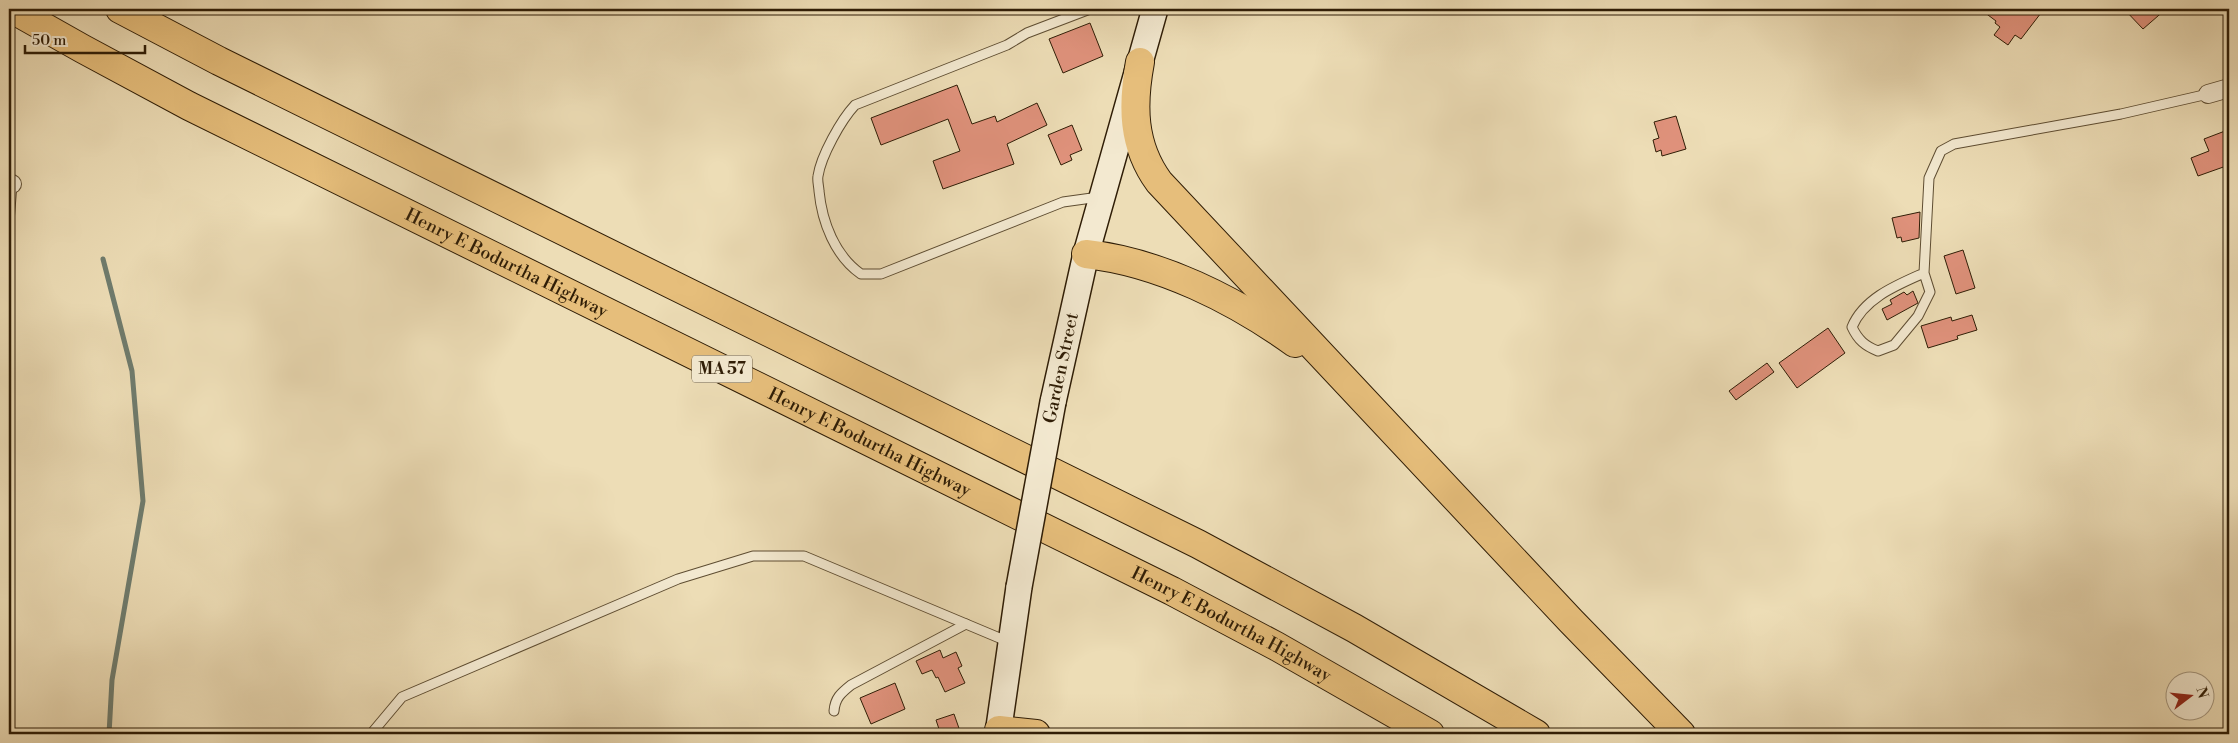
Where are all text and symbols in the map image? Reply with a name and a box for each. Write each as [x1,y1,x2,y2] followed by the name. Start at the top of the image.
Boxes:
[25,22,145,54] scale bar
[32,31,66,50] text: 50 m
[401,203,612,323] street label: Henry E Bodurtha Highway
[1038,310,1084,425] street label: Garden Street
[692,356,752,382] road number: MA 57
[764,382,975,502] street label: Henry E Bodurtha Highway
[1128,561,1336,687] street label: Henry E Bodurtha Highway
[2166,670,2216,720] north arrow
[2191,685,2212,700] text: N

